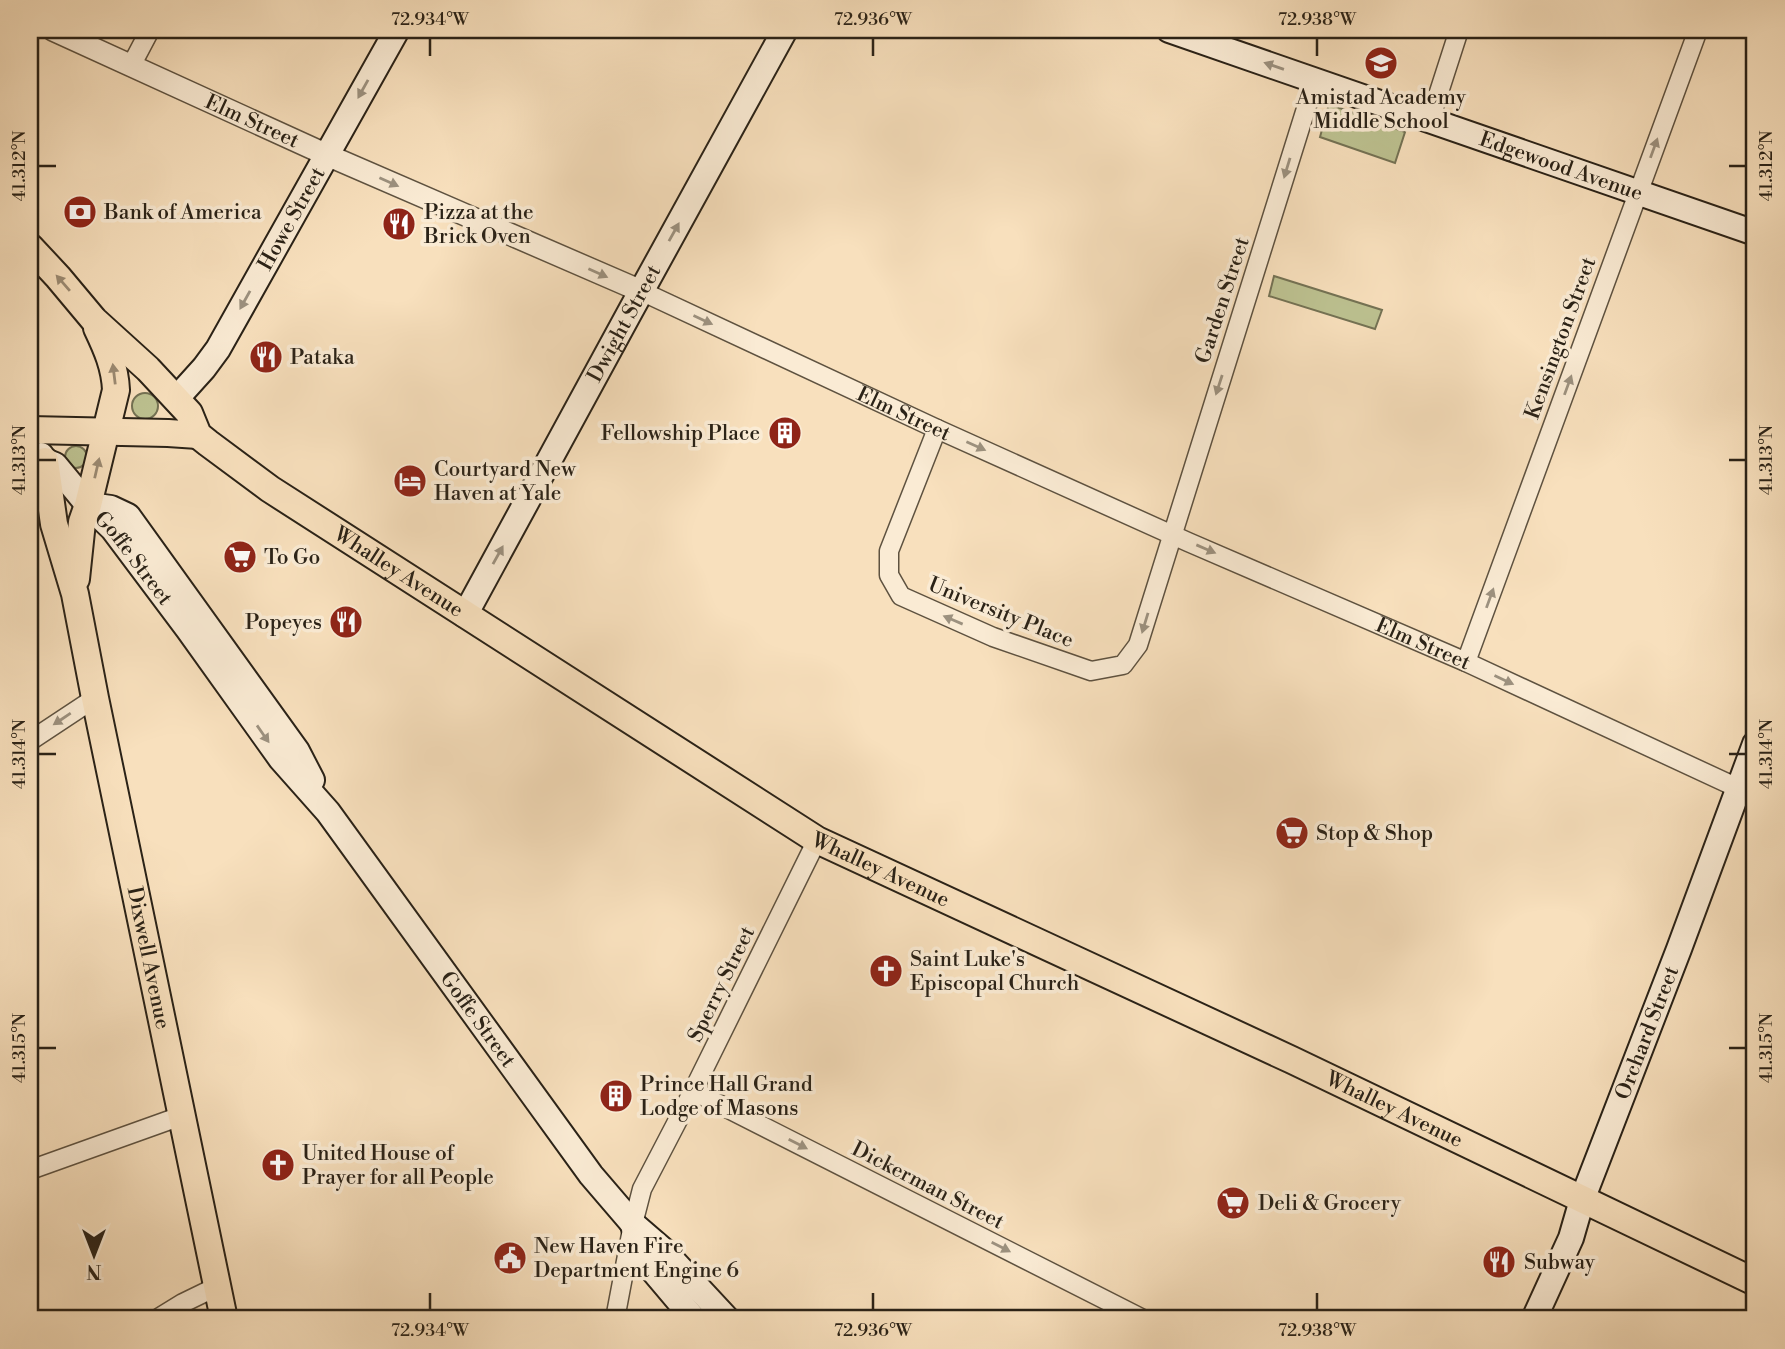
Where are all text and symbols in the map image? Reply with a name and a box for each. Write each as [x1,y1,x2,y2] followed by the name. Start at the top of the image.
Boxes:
[391,8,470,31] text: 72.934°W
[834,8,913,31] text: 72.936°W
[1278,8,1357,31] text: 72.938°W
[1362,44,1400,82] school or university icon: Amistad Academy Middle School
[1264,60,1285,71] one-way arrow
[357,80,369,99] one-way arrow
[1295,85,1467,135] place label: Amistad Academy Middle School
[201,89,303,155] street label: Elm Street
[1476,126,1646,207] street label: Edgewood Avenue
[8,130,31,201] text: 41.312°N
[1755,130,1778,201] text: 41.312°N
[1649,137,1660,158] one-way arrow
[1281,158,1292,179] one-way arrow
[253,162,332,275] street label: Howe Street
[379,176,399,188] one-way arrow
[61,193,99,231] bank icon: Bank of America
[103,200,262,226] place label: Bank of America
[423,200,534,250] place label: Pizza at the Brick Oven
[380,205,418,243] restaurant icon: Pizza at the Brick Oven
[667,221,679,241] one-way arrow
[1190,233,1256,367] street label: Garden Street
[1520,253,1603,423] street label: Kensington Street
[582,260,667,387] street label: Dwight Street
[587,268,608,279] one-way arrow
[55,275,71,292] one-way arrow
[239,290,251,309] one-way arrow
[692,315,713,326] one-way arrow
[247,338,285,376] restaurant icon: Pataka
[290,345,355,371] place label: Pataka
[108,363,119,385] one-way arrow
[1563,374,1574,395] one-way arrow
[1213,375,1223,396] one-way arrow
[852,381,955,448] street label: Elm Street
[766,414,804,452] building icon: Fellowship Place
[601,421,760,447] place label: Fellowship Place
[8,424,31,495] text: 41.313°N
[1755,424,1778,495] text: 41.313°N
[966,440,986,452] one-way arrow
[92,457,103,479] one-way arrow
[434,457,576,507] place label: Courtyard New Haven at Yale
[391,462,429,500] hotel icon: Courtyard New Haven at Yale
[88,506,178,611] street label: Goffe Street
[328,521,468,624] street label: Whalley Avenue
[221,538,259,576] supermarket icon: To Go
[1195,544,1216,555] one-way arrow
[264,545,320,571] place label: To Go
[492,546,504,565] one-way arrow
[924,572,1077,654] street label: University Place
[1484,588,1495,609] one-way arrow
[327,603,365,641] restaurant icon: Popeyes
[245,610,322,636] place label: Popeyes
[1139,613,1149,634] one-way arrow
[1371,613,1475,677] street label: Elm Street
[942,614,963,625] one-way arrow
[1494,674,1514,686] one-way arrow
[53,713,72,726] one-way arrow
[8,718,31,789] text: 41.314°N
[1755,718,1778,789] text: 41.314°N
[256,725,270,743] one-way arrow
[1273,814,1311,852] supermarket icon: Stop & Shop
[1316,821,1433,847] place label: Stop & Shop
[806,827,953,913] street label: Whalley Avenue
[121,884,175,1032] street label: Dixwell Avenue
[683,922,761,1047] street label: Sperry Street
[910,947,1080,997] place label: Saint Luke's Episcopal Church
[867,952,905,990] church icon: Saint Luke's Episcopal Church
[1610,962,1685,1104] street label: Orchard Street
[434,967,521,1073] street label: Goffe Street
[8,1012,31,1083] text: 41.315°N
[1755,1012,1778,1083] text: 41.315°N
[1320,1066,1467,1154] street label: Whalley Avenue
[640,1072,813,1122] place label: Prince Hall Grand Lodge of Masons
[597,1077,635,1115] building icon: Prince Hall Grand Lodge of Masons
[847,1136,1009,1236] street label: Dickerman Street
[788,1138,808,1149] one-way arrow
[302,1141,494,1191] place label: United House of Prayer for all People
[259,1146,297,1184] church icon: United House of Prayer for all People
[1214,1184,1252,1222] supermarket icon: Deli & Grocery
[1258,1191,1402,1217] place label: Deli & Grocery
[60,1220,130,1290] north arrow
[534,1234,739,1284] place label: New Haven Fire Department Engine 6
[491,1239,529,1277] public building icon: New Haven Fire Department Engine 6
[991,1240,1011,1252] one-way arrow
[1480,1243,1518,1281] restaurant icon: Subway
[1524,1250,1596,1276] place label: Subway
[86,1259,102,1283] text: N
[391,1319,470,1342] text: 72.934°W
[834,1319,913,1342] text: 72.936°W
[1278,1319,1357,1342] text: 72.938°W

